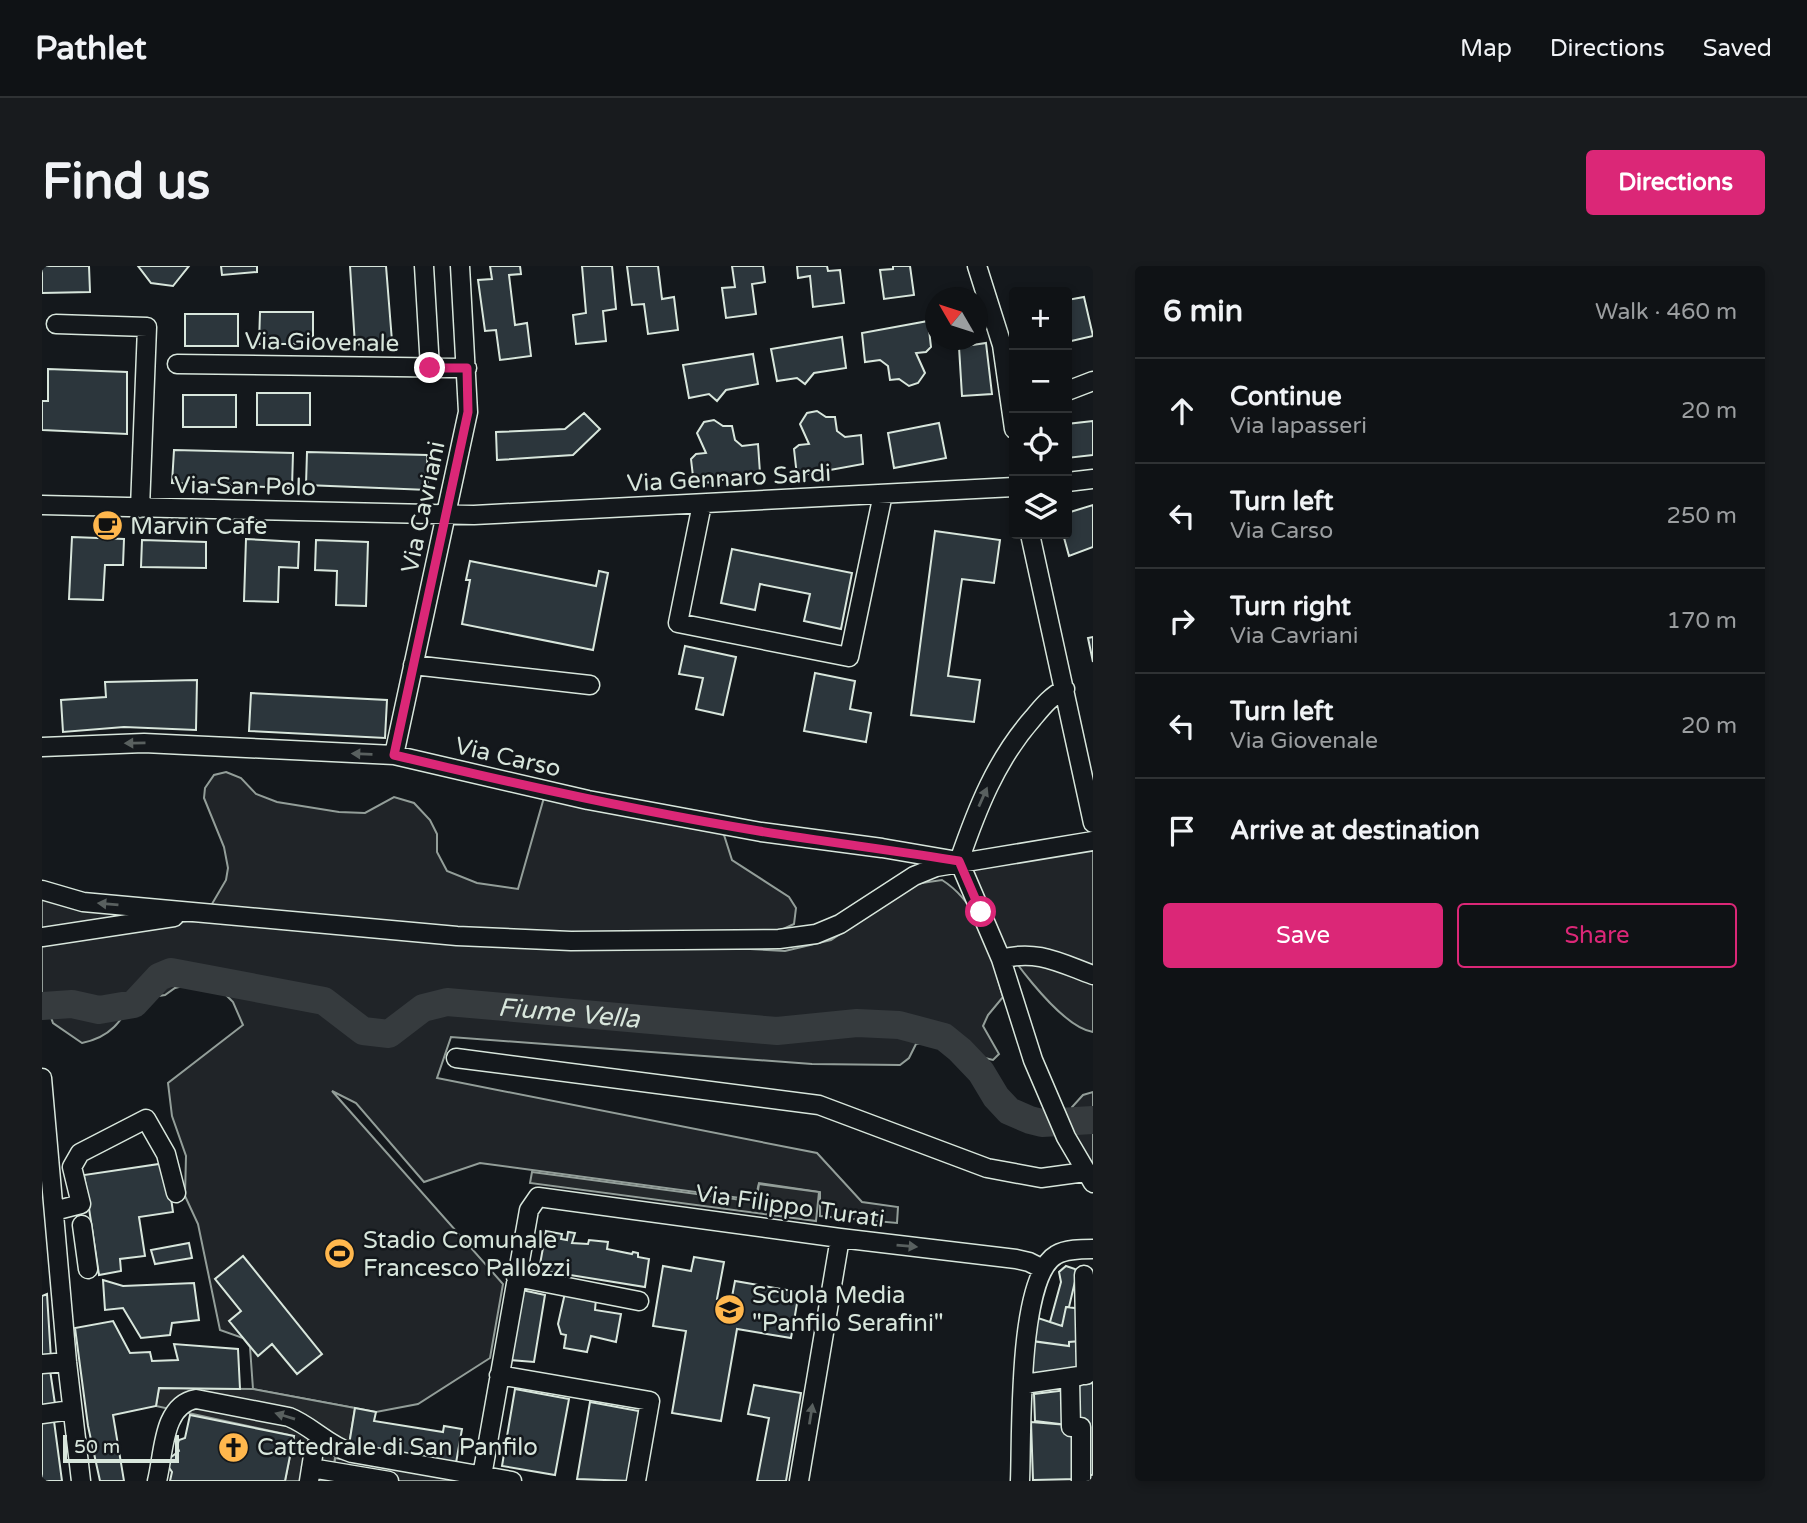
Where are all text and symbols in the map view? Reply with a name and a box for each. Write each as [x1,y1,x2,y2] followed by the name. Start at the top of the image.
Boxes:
[35,29,147,68] text: Pathlet
[1460,34,1512,63] text: Map
[1550,34,1665,63] text: Directions
[1703,34,1772,63] text: Saved
[1586,150,1765,215] button: Directions
[42,153,210,212] text: Find us
[925,287,988,350] north arrow
[1009,287,1072,539] map controls
[1009,287,1072,350] button: +
[1163,293,1243,330] text: 6 min
[1595,298,1737,326] text: Walk · 460 m
[244,327,399,358] street label: Via Giovenale
[1009,350,1072,413] button: −
[414,352,445,383] route end
[1230,381,1342,412] text: Continue
[1163,392,1201,430] icon: ahead
[1681,397,1737,425] text: 20 m
[1230,412,1367,440] text: Via Iapasseri
[1009,413,1072,476] button: locate
[395,439,452,576] street label: Via Cavriani
[626,459,832,498] street label: Via Gennaro Sardi
[174,471,316,502] street label: Via San Polo
[1009,476,1072,539] button: layers
[1230,486,1333,517] text: Turn left
[1163,497,1201,535] icon: left
[1667,502,1737,530] text: 250 m
[90,509,124,543] cafe icon: Marvin Cafe
[130,512,267,541] place label: Marvin Cafe
[1230,517,1333,545] text: Via Carso
[1230,591,1351,622] text: Turn right
[1163,602,1201,640] icon: right
[1667,607,1737,635] text: 170 m
[1230,622,1358,650] text: Via Cavriani
[1230,696,1333,727] text: Turn left
[1163,707,1201,745] icon: left
[1681,712,1737,740] text: 20 m
[1230,727,1378,755] text: Via Giovenale
[452,731,564,784] street label: Via Carso
[123,737,145,749] one-way arrow
[351,748,373,760] one-way arrow
[978,787,989,808] one-way arrow
[1163,812,1201,850] icon: arrive
[1230,815,1480,846] text: Arrive at destination
[965,896,996,927] route start
[97,898,119,909] one-way arrow
[1163,903,1443,968] button: Save
[1457,903,1737,968] button: Share
[497,992,642,1035] water label: Fiume Vella
[693,1179,886,1234] street label: Via Filippo Turati
[363,1226,571,1283] place label: Stadio Comunale Francesco Pallozzi
[323,1237,357,1271] sports icon: Stadio Comunale Francesco Pallozzi
[897,1241,919,1252] one-way arrow
[752,1281,944,1338] place label: Scuola Media "Panfilo Serafini"
[712,1292,746,1326] school or university icon: Scuola Media "Panfilo Serafini"
[806,1403,817,1425] one-way arrow
[274,1411,295,1421] one-way arrow
[217,1430,251,1464] church icon: Cattedrale di San Panfilo
[63,1432,178,1464] scale bar
[257,1433,538,1462] place label: Cattedrale di San Panfilo
[74,1436,120,1458] text: 50 m

